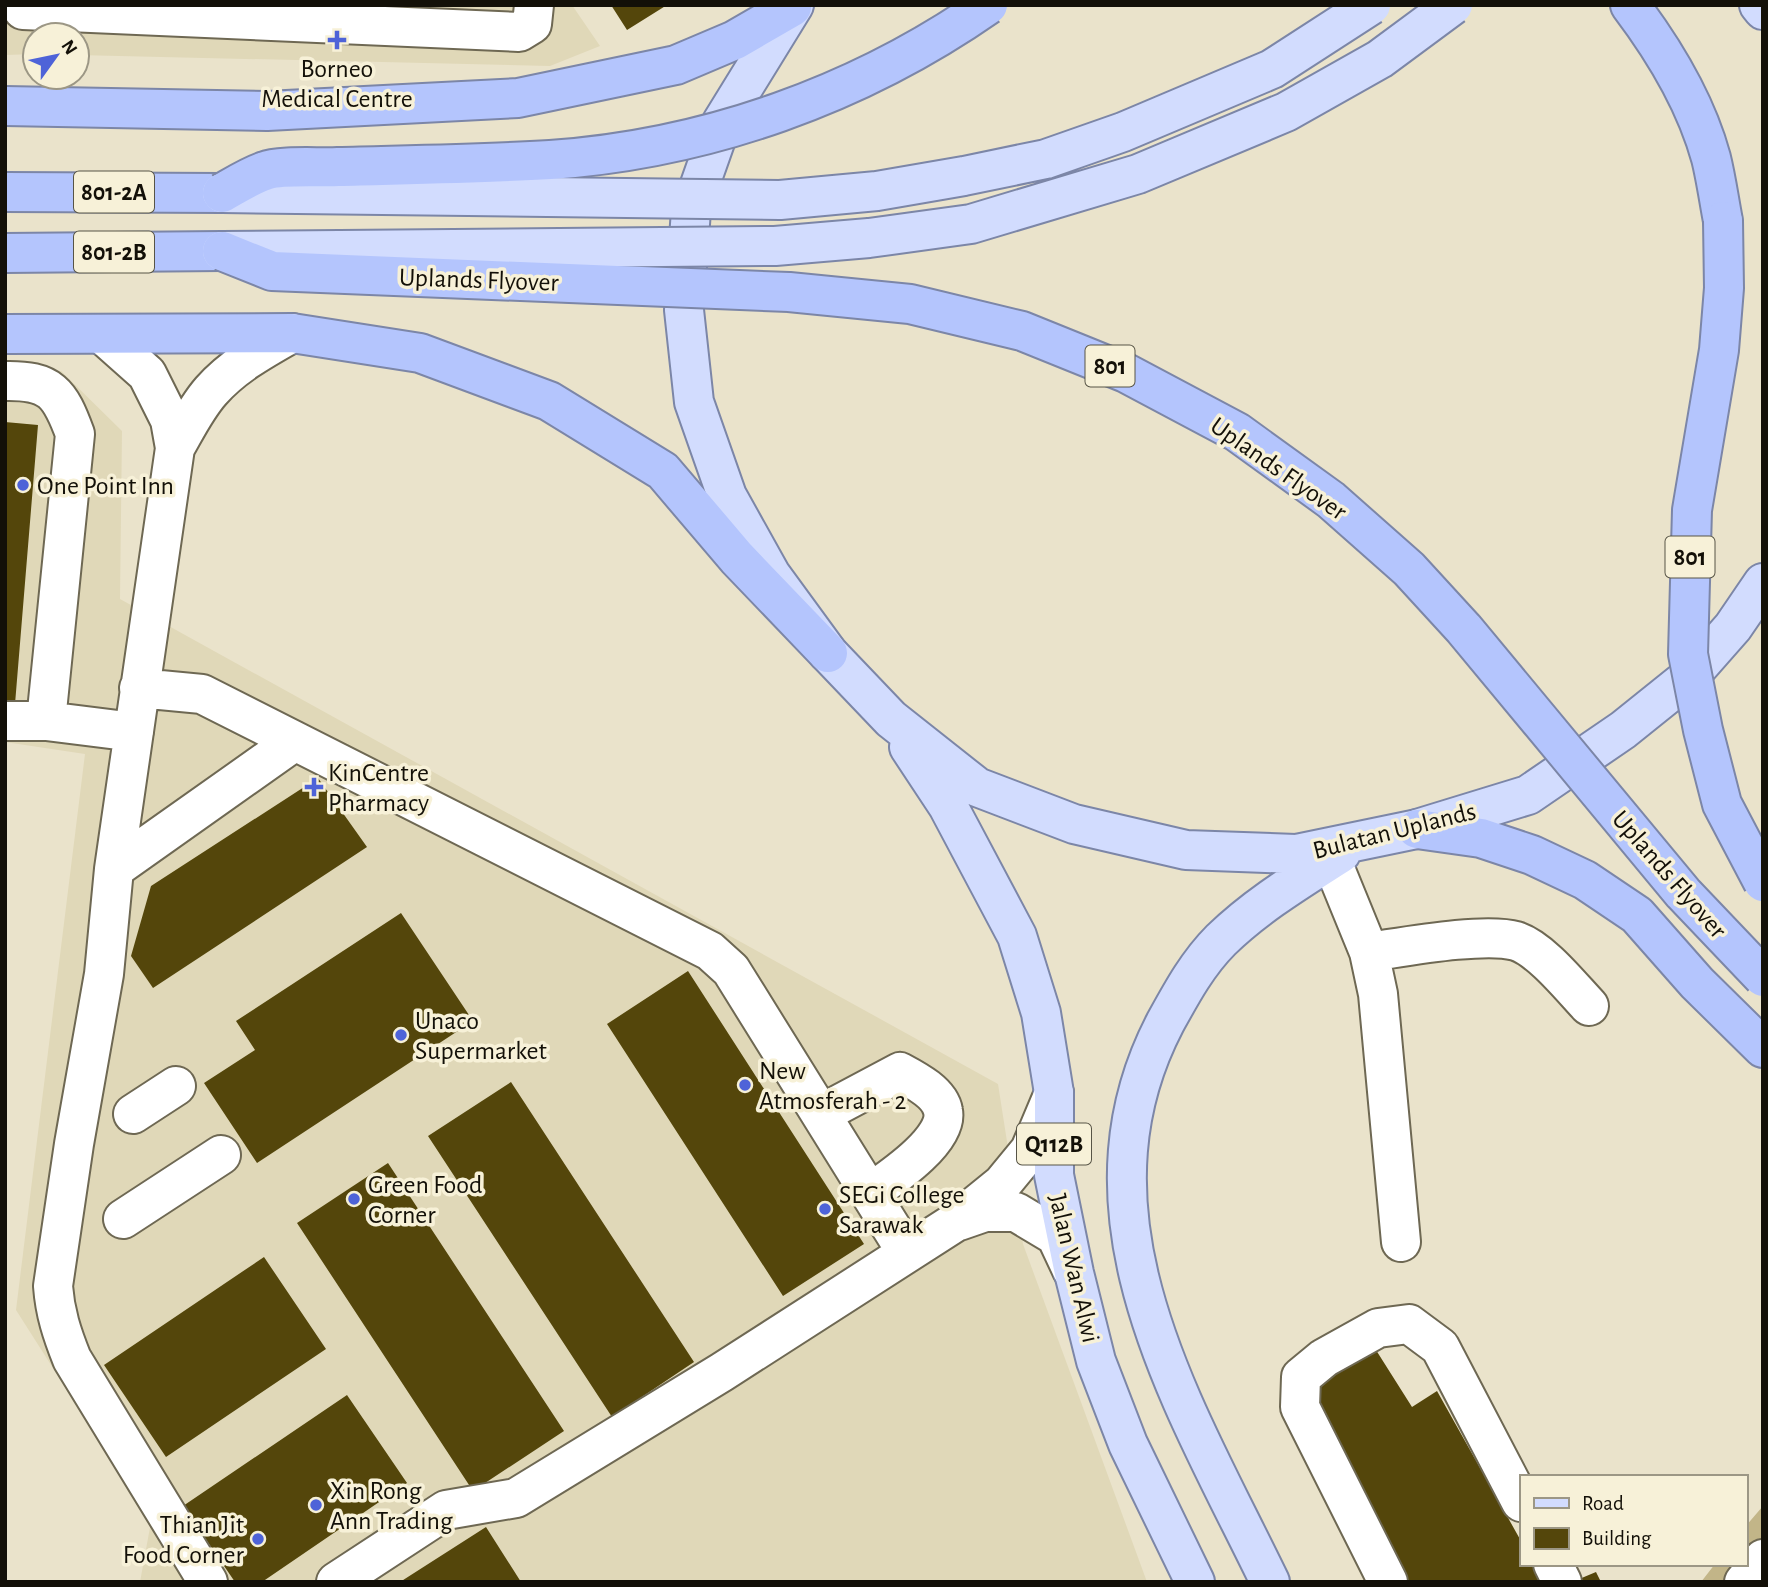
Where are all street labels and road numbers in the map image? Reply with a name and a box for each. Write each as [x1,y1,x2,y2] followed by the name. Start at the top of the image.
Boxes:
[74,172,154,212] road number: 801-2A
[74,232,154,272] road number: 801-2B
[399,264,560,296] street label: Uplands Flyover
[1086,346,1134,386] road number: 801
[1206,412,1352,526] street label: Uplands Flyover
[1666,536,1714,578] road number: 801
[1310,798,1478,864] street label: Bulatan Uplands
[1607,806,1732,944] street label: Uplands Flyover
[1017,1124,1091,1164] road number: Q112B
[1044,1191,1104,1345] street label: Jalan Wan Alwi

